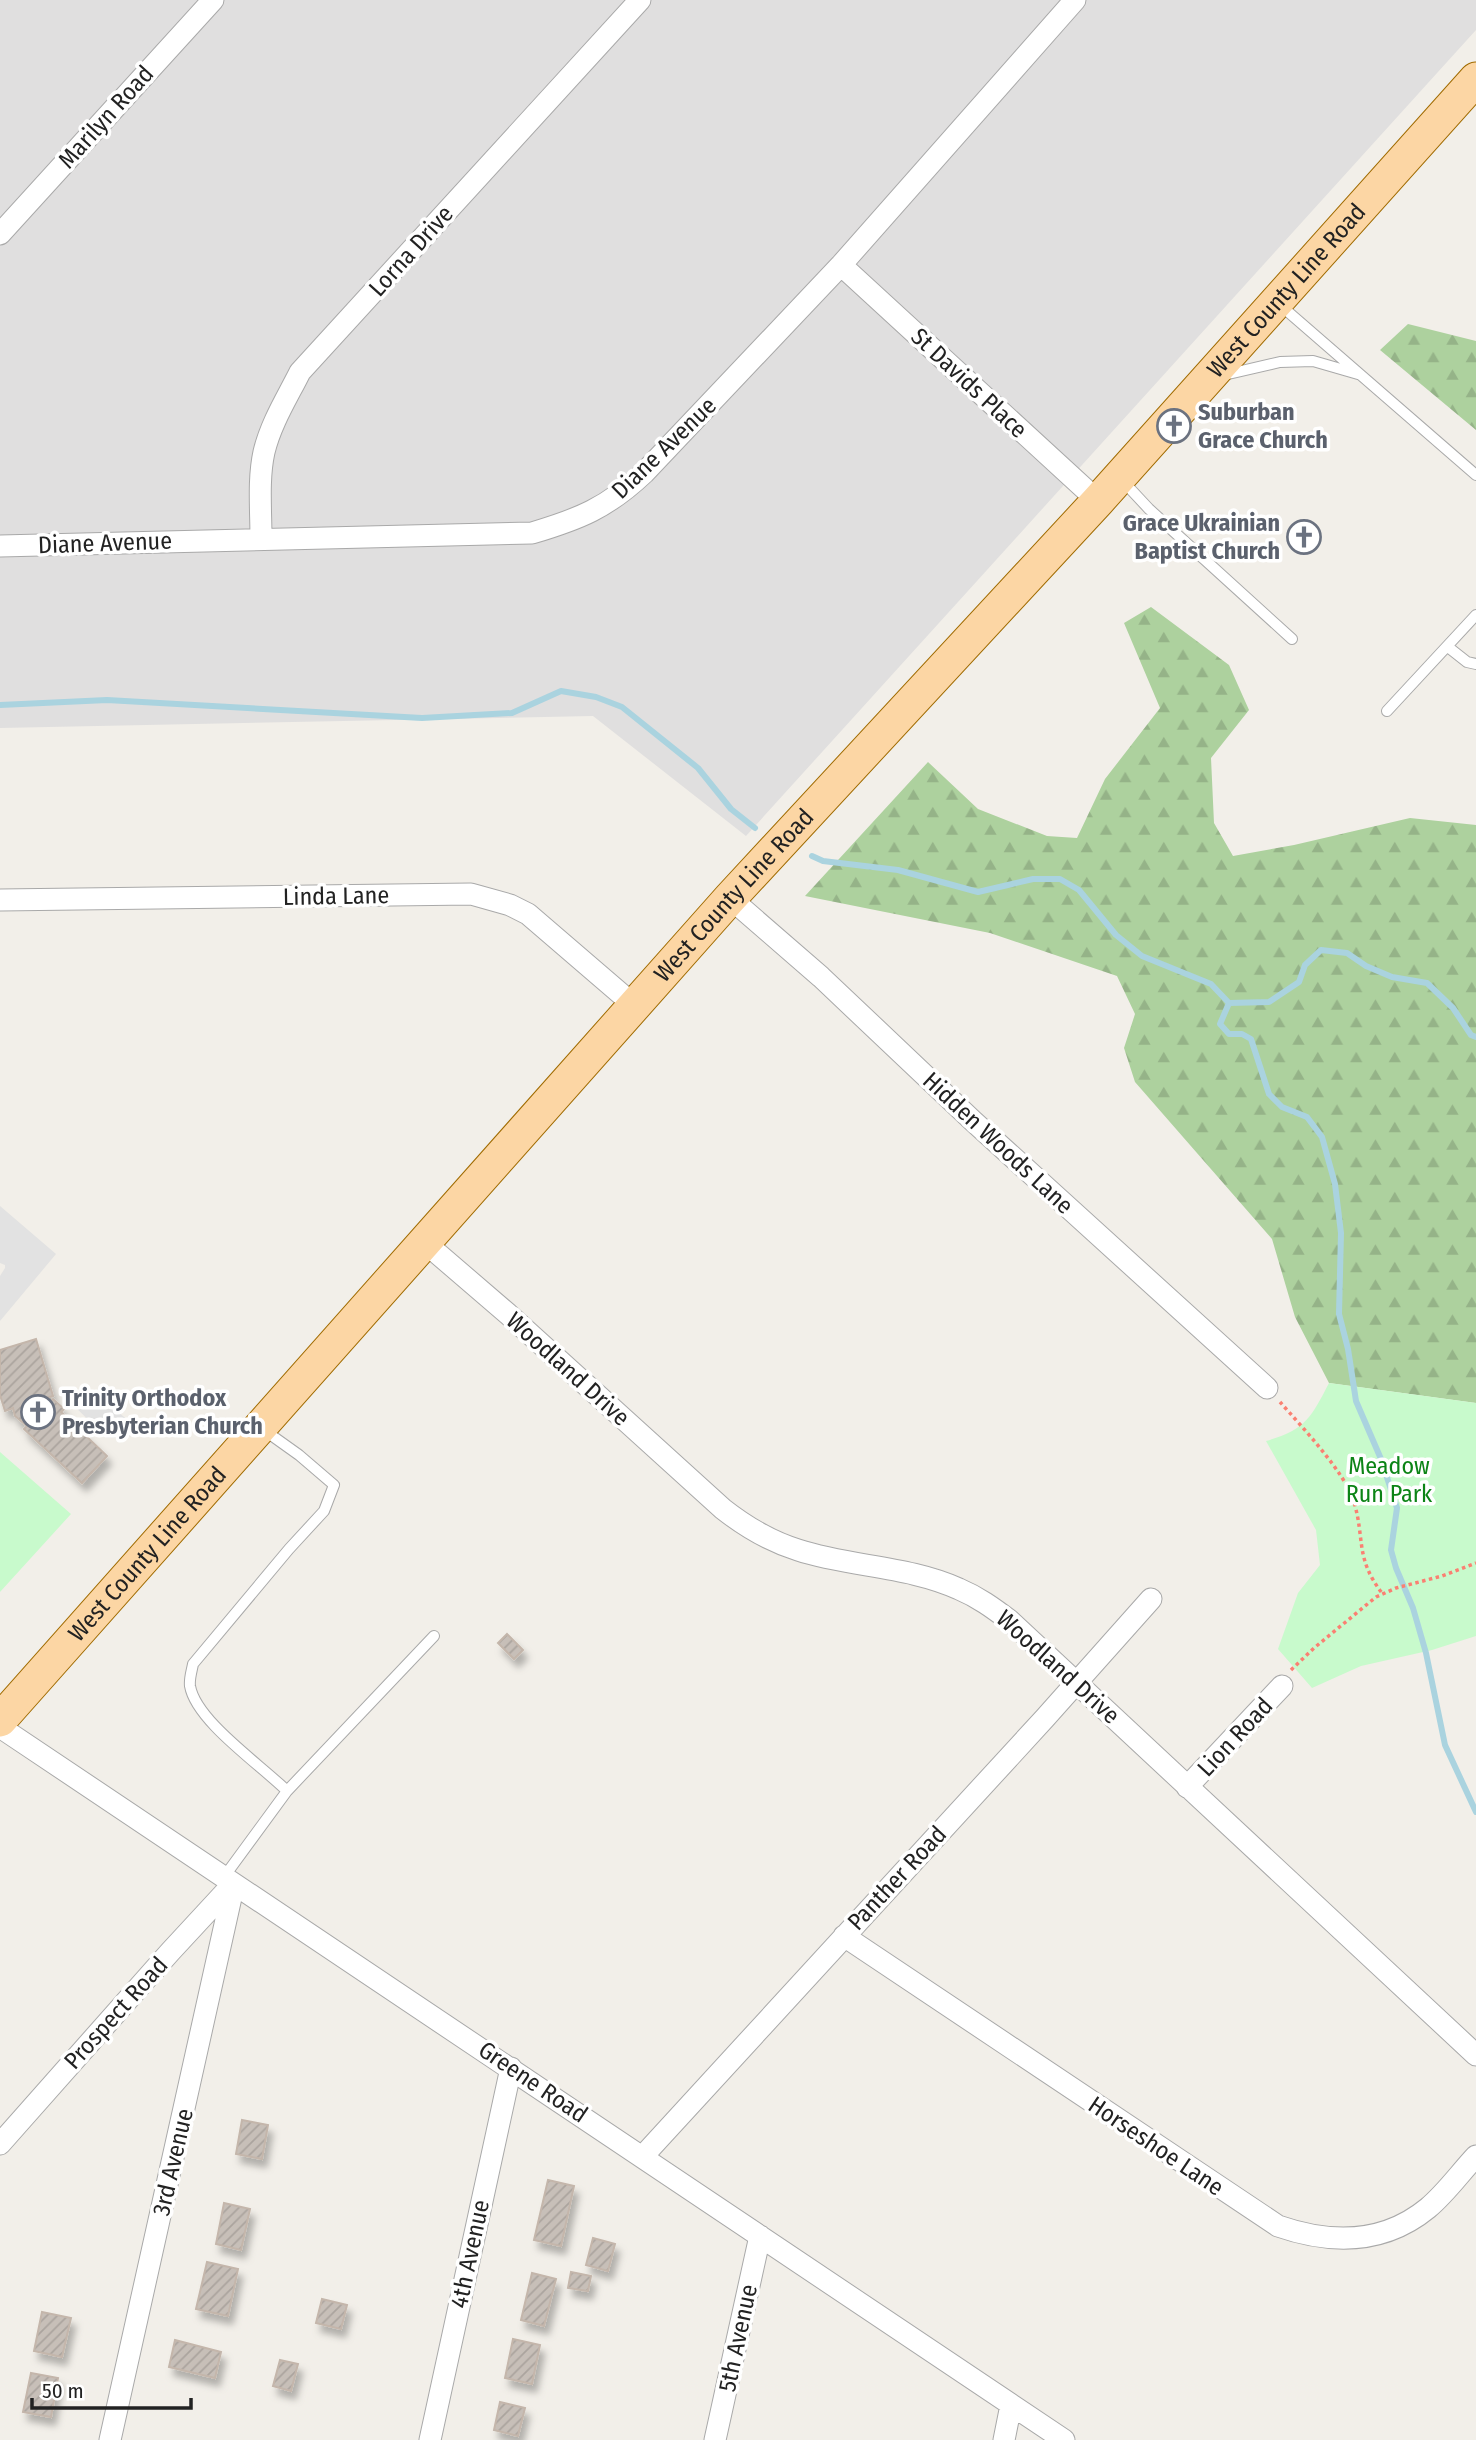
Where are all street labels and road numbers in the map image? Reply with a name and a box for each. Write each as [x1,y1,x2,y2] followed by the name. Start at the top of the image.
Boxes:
[53,60,159,174] street label: Marilyn Road
[1201,198,1371,383] street label: West County Line Road
[363,200,459,302] street label: Lorna Drive
[905,322,1033,444] street label: St Davids Place
[606,391,722,505] street label: Diane Avenue
[38,527,172,559] street label: Diane Avenue
[648,803,819,987] street label: West County Line Road
[283,881,389,911] street label: Linda Lane
[917,1066,1079,1220] street label: Hidden Woods Lane
[501,1306,635,1432] street label: Woodland Drive
[63,1461,232,1647] street label: West County Line Road
[991,1604,1125,1730] street label: Woodland Drive
[1192,1692,1278,1782] street label: Lion Road
[842,1820,952,1936] street label: Panther Road
[58,1951,174,2075] street label: Prospect Road
[473,2035,593,2129] street label: Greene Road
[1083,2090,1229,2202] street label: Horseshoe Lane
[147,2106,199,2218] street label: 3rd Avenue
[445,2197,495,2311] street label: 4th Avenue
[713,2282,763,2394] street label: 5th Avenue

